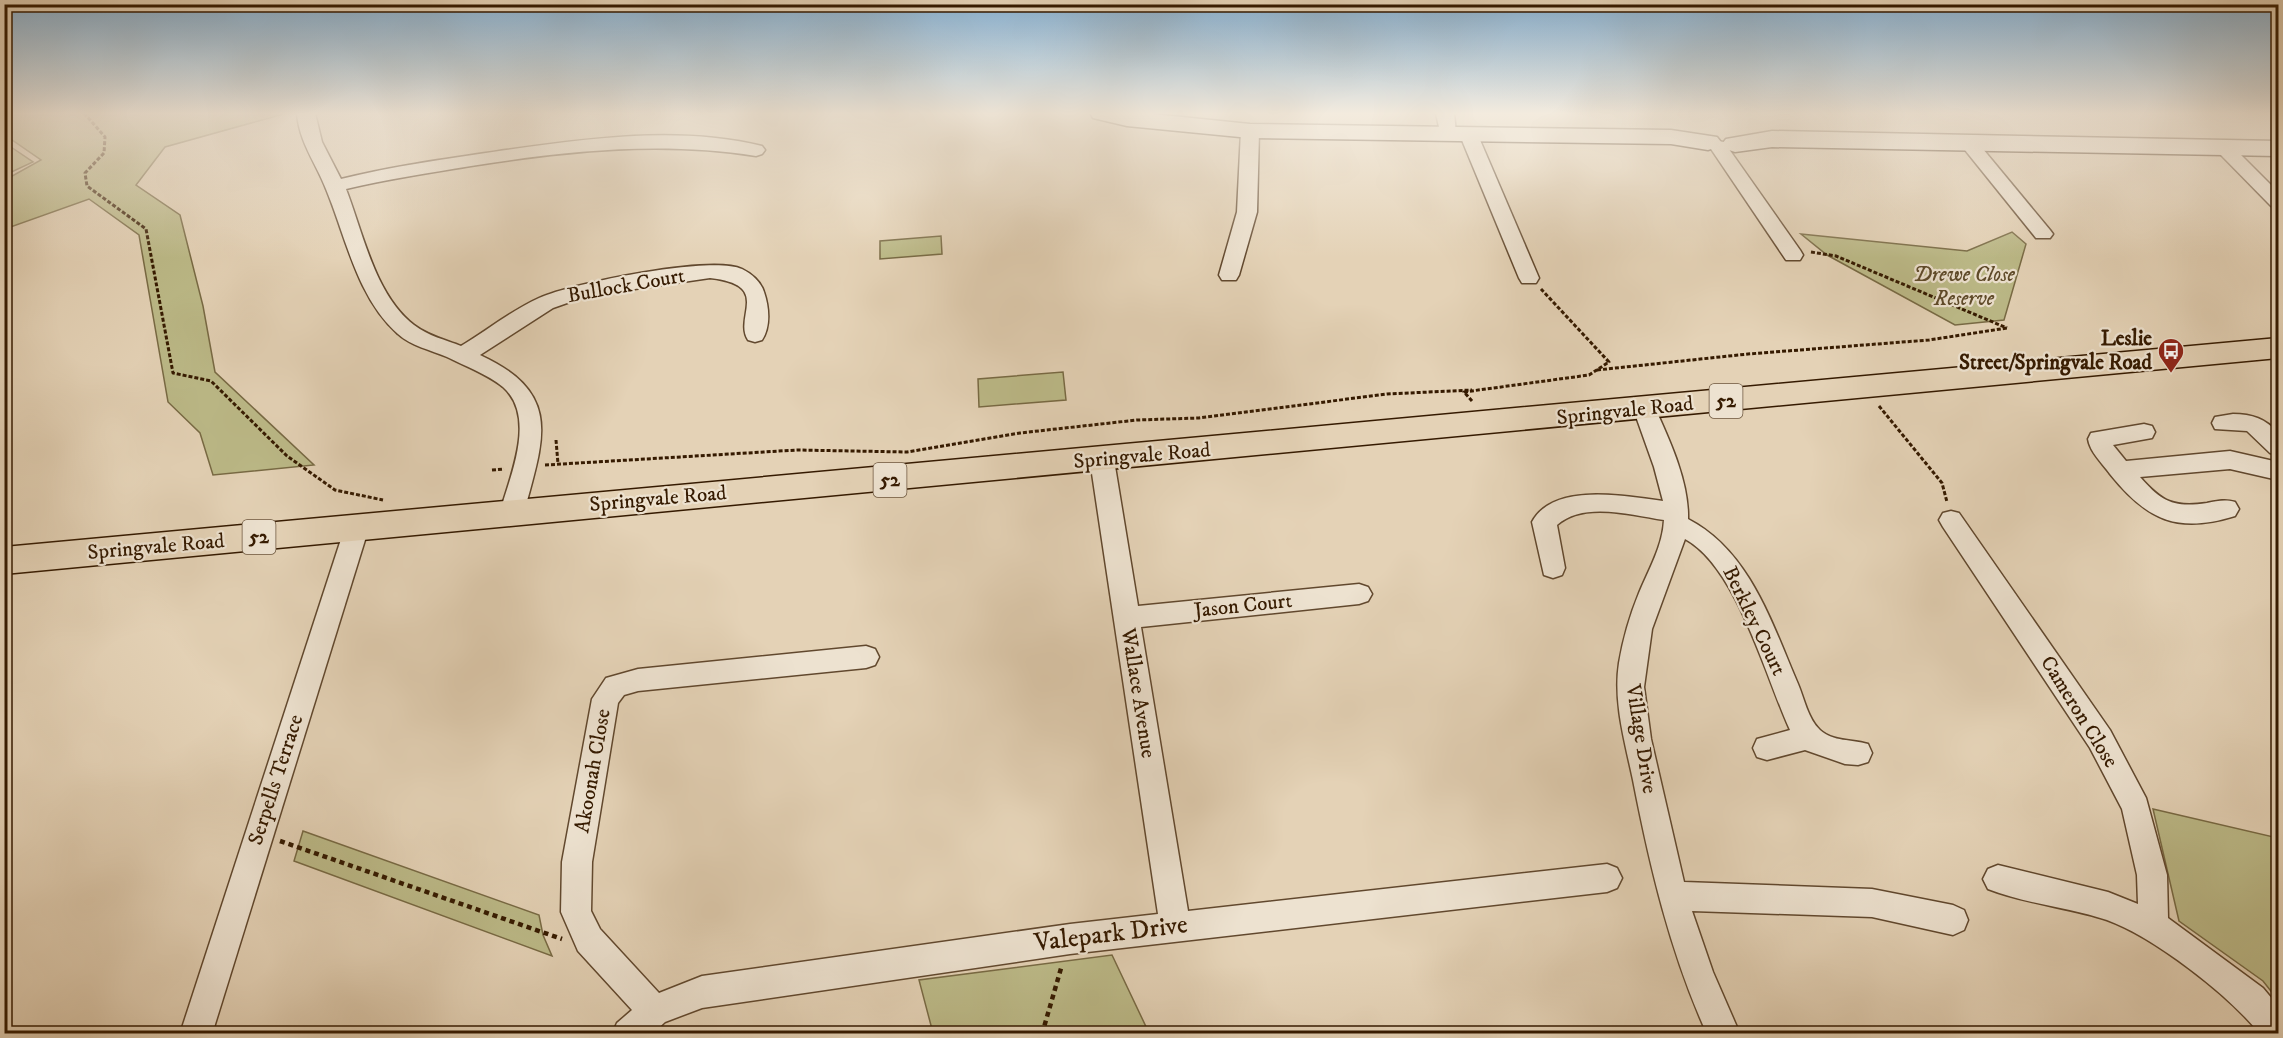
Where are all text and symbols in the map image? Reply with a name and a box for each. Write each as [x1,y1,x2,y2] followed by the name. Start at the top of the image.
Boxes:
[1913,262,2016,312] park label: Drewe Close Reserve
[565,263,687,309] street label: Bullock Court
[1959,326,2153,376] place label: Leslie Street/Springvale Road
[2156,336,2186,374] bus stop icon: Leslie Street/Springvale Road
[1710,384,1742,418] road number: 52
[1555,391,1695,431] street label: Springvale Road
[1072,437,1212,475] street label: Springvale Road
[874,463,906,497] road number: 52
[588,480,728,518] street label: Springvale Road
[242,520,276,554] road number: 52
[86,528,226,566] street label: Springvale Road
[1716,562,1792,680] street label: Berkley Court
[1191,588,1294,624] street label: Jason Court
[1115,625,1161,760] street label: Wallace Avenue
[2034,651,2124,773] street label: Cameron Close
[1619,682,1663,796] street label: Village Drive
[569,707,617,835] street label: Akoonah Close
[243,711,309,849] street label: Serpells Terrace
[1031,908,1190,960] street label: Valepark Drive

